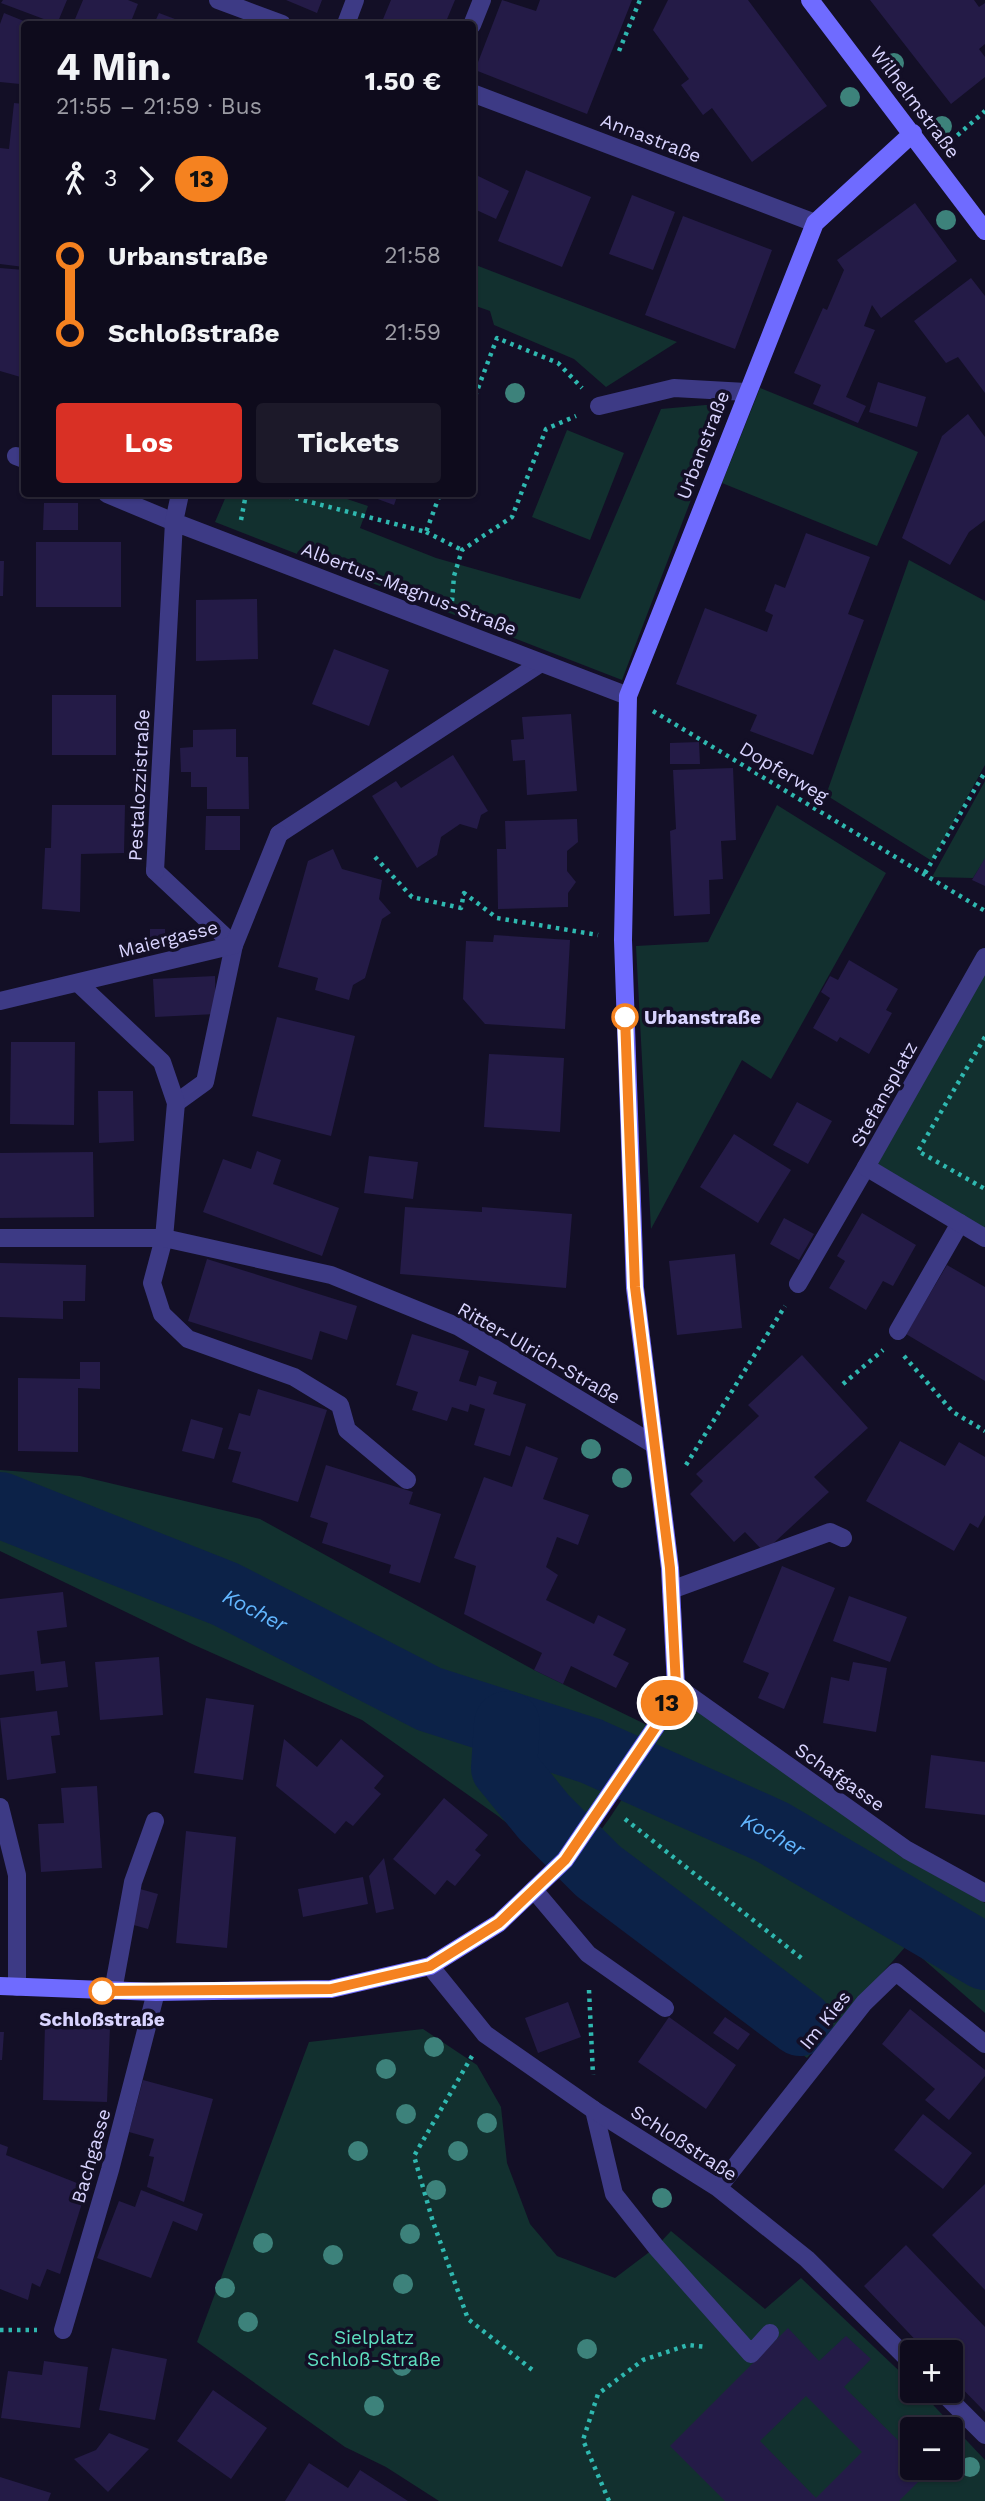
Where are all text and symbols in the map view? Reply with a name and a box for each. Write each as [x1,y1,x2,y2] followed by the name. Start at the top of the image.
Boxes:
[865,41,965,163] street label: Wilhelmstraße
[56,45,172,89] text: 4 Min.
[365,66,441,96] text: 1.50 €
[56,93,262,120] text: 21:55 – 21:59 · Bus
[598,108,704,168] street label: Annastraße
[56,160,94,198] icon: walk
[127,160,165,198] icon: forward
[104,165,117,192] text: 3
[189,165,214,193] text: 13
[108,241,268,271] text: Urbanstraße
[384,242,441,269] text: 21:58
[108,318,280,348] text: Schloßstraße
[384,319,441,346] text: 21:59
[672,387,734,503] street label: Urbanstraße
[56,403,242,483] button: Los
[256,403,441,483] button: Tickets
[298,537,520,641] street label: Albertus-Magnus-Straße
[124,708,154,862] street label: Pestalozzistraße
[735,737,833,808] street label: Dopferweg
[116,916,220,962] street label: Maiergasse
[612,1004,638,1030] marker: Urbanstraße
[644,1006,761,1029] place label: Urbanstraße
[846,1037,922,1151] street label: Stefansplatz
[454,1297,624,1409] street label: Ritter-Ulrich-Straße
[219,1583,292,1637] water label: Kocher
[636,1680,698,1726] line badge: 13
[655,1689,679,1717] text: 13
[791,1738,889,1816] street label: Schafgasse
[737,1807,811,1862] water label: Kocher
[89,1978,115,2004] marker: Schloßstraße
[794,1986,856,2054] street label: Im Kies
[39,2008,165,2031] place label: Schloßstraße
[626,2100,742,2186] street label: Schloßstraße
[67,2106,115,2206] street label: Bachgasse
[307,2326,441,2371] park label: Sielplatz Schloß-Straße
[900,2340,963,2480] map controls
[900,2340,963,2403] button: +
[900,2417,963,2480] button: −

